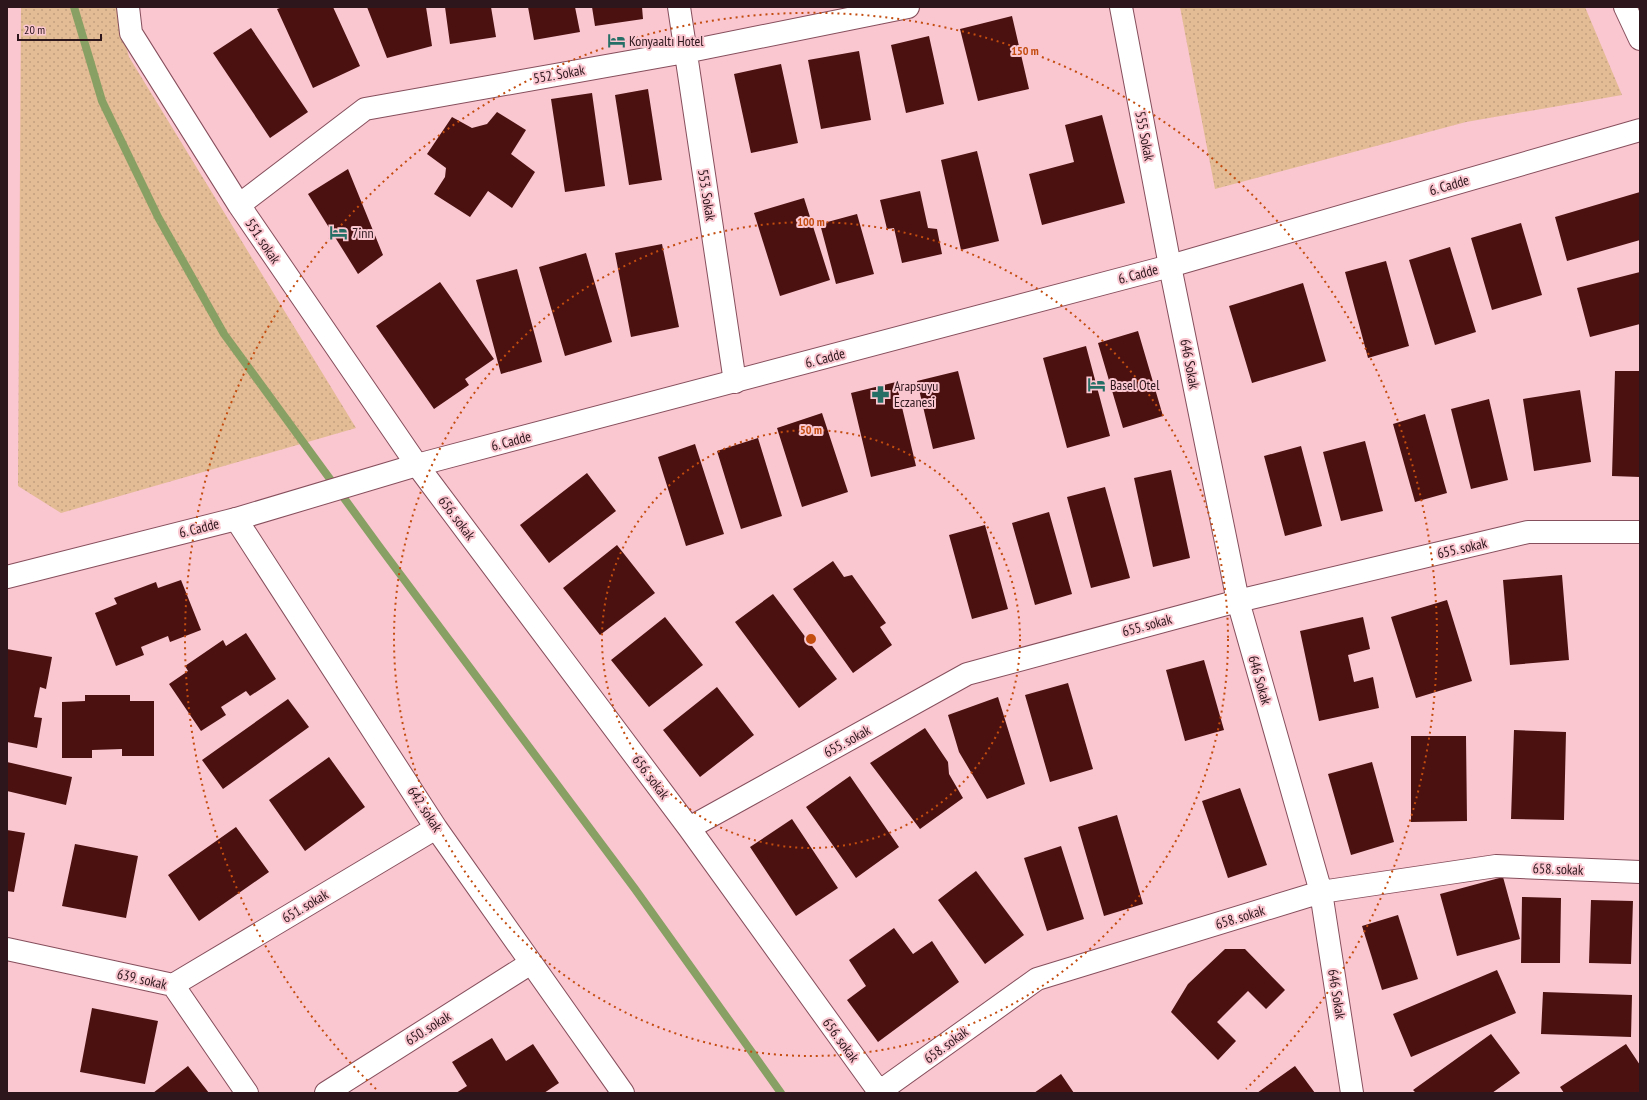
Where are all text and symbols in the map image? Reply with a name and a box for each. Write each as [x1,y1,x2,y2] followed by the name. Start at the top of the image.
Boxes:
[18,16,101,42] scale bar
[24,22,45,37] text: 20 m
[606,31,626,51] hotel icon: Konyaaltı Hotel
[629,32,704,50] place label: Konyaaltı Hotel
[1011,43,1039,58] text: 150 m
[532,61,587,87] street label: 552. Sokak
[1131,110,1159,163] street label: 555 Sokak
[694,168,720,223] street label: 553. Sokak
[1427,171,1471,199] street label: 6. Cadde
[797,214,825,229] text: 100 m
[241,215,285,268] street label: 551. sokak
[329,223,349,243] hotel icon: 7inn
[352,224,374,242] place label: 7inn
[1116,260,1160,288] street label: 6. Cadde
[1176,338,1204,391] street label: 646 Sokak
[803,344,847,372] street label: 6. Cadde
[1087,375,1107,395] hotel icon: Basel Otel
[1110,376,1160,394] place label: Basel Otel
[894,377,938,411] place label: Arapsuyu Eczanesi
[871,384,891,404] pharmacy icon: Arapsuyu Eczanesi
[800,422,822,437] text: 50 m
[489,427,533,455] street label: 6. Cadde
[435,492,480,544] street label: 656. sokak
[177,514,221,542] street label: 6. Cadde
[1435,533,1489,562] street label: 655. sokak
[1120,610,1174,640] street label: 655. sokak
[804,632,818,646] centre of rings
[1244,653,1276,707] street label: 646 Sokak
[820,721,874,761] street label: 655. sokak
[629,751,674,803] street label: 656. sokak
[404,783,447,836] street label: 642. sokak
[1532,859,1584,879] street label: 658. sokak
[279,885,332,927] street label: 651. sokak
[1213,901,1267,933] street label: 658. sokak
[115,965,169,994] street label: 639. sokak
[1324,968,1350,1021] street label: 646 Sokak
[402,1007,455,1049] street label: 650. sokak
[819,1014,864,1066] street label: 656. sokak
[920,1022,972,1067] street label: 658. sokak

